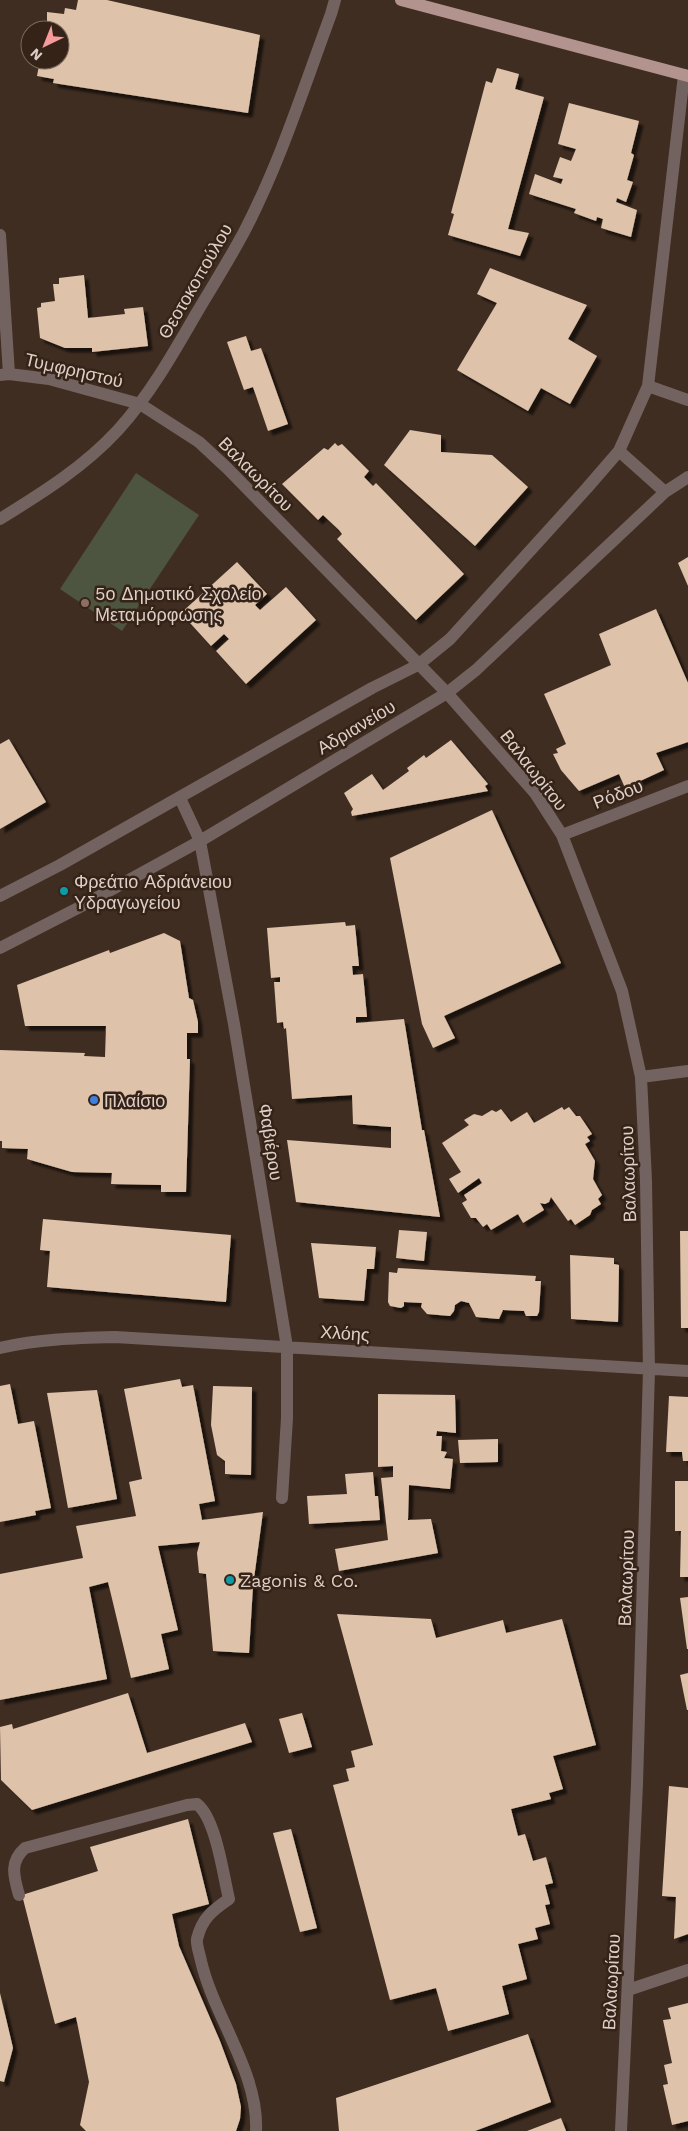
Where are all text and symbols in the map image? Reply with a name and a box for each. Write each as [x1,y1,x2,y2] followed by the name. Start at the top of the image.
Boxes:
[20,20,70,70] north arrow
[27,45,45,64] text: N
[154,220,236,342] street label: Θεοτοκοπούλου
[23,348,125,392] street label: Τυμφρηστού
[214,432,298,516] street label: Βαλαωρίτου
[95,583,261,625] place label: 5ο Δημοτικό Σχολείο Μεταμόρφωσης
[79,597,91,609] marker: 5ο Δημοτικό Σχολείο Μεταμόρφωσης
[313,695,399,759] street label: Αδριανείου
[496,725,572,815] street label: Βαλαωρίτου
[590,775,646,813] street label: Ρόδου
[74,871,232,913] place label: Φρεάτιο Αδριάνειου Υδραγωγείου
[58,885,70,897] marker: Φρεάτιο Αδριάνειου Υδραγωγείου
[104,1090,165,1111] place label: Πλαίσιο
[88,1094,100,1106] marker: Πλαίσιο
[255,1102,287,1182] street label: Φαβιέρου
[616,1125,640,1223] street label: Βαλαωρίτου
[320,1321,371,1345] street label: Χλόης
[614,1529,638,1627] street label: Βαλαωρίτου
[240,1570,358,1591] place label: Zagonis & Co.
[224,1574,236,1586] marker: Zagonis & Co.
[598,1933,624,2031] street label: Βαλαωρίτου

